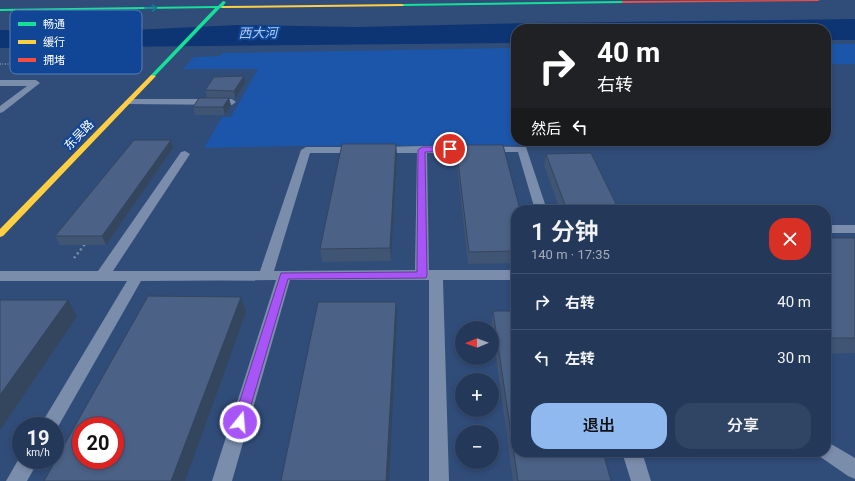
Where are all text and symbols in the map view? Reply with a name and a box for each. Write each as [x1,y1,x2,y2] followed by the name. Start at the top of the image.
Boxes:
[144,4,157,12] one-way arrow
[10,10,142,74] legend
[43,18,65,31] text: 畅通
[238,25,281,41] water label: 西大河
[43,36,65,49] text: 缓行
[597,36,660,69] text: 40 m
[531,40,583,92] icon: right
[43,54,65,67] text: 拥堵
[597,74,633,95] text: 右转
[569,116,591,138] icon: left
[61,117,97,153] street label: 东吴路
[531,120,561,138] text: 然后
[433,132,467,166] pin
[439,138,461,160] icon: arrive
[531,218,599,246] text: 1 分钟
[769,218,811,260] button: close
[531,247,610,262] text: 140 m · 17:35
[531,291,553,313] icon: right
[777,293,811,311] text: 40 m
[565,294,595,312] text: 右转
[455,321,499,365] north arrow
[455,321,499,469] map controls
[531,347,553,369] icon: left
[777,349,811,367] text: 30 m
[565,350,595,368] text: 左转
[455,373,499,417] button: +
[219,401,261,443] position arrow
[531,403,667,449] button: 退出
[675,403,811,449] button: 分享
[72,417,124,469] speed limit sign: 20
[455,425,499,469] button: −
[27,426,49,450] text: 19
[26,447,50,458] text: km/h

